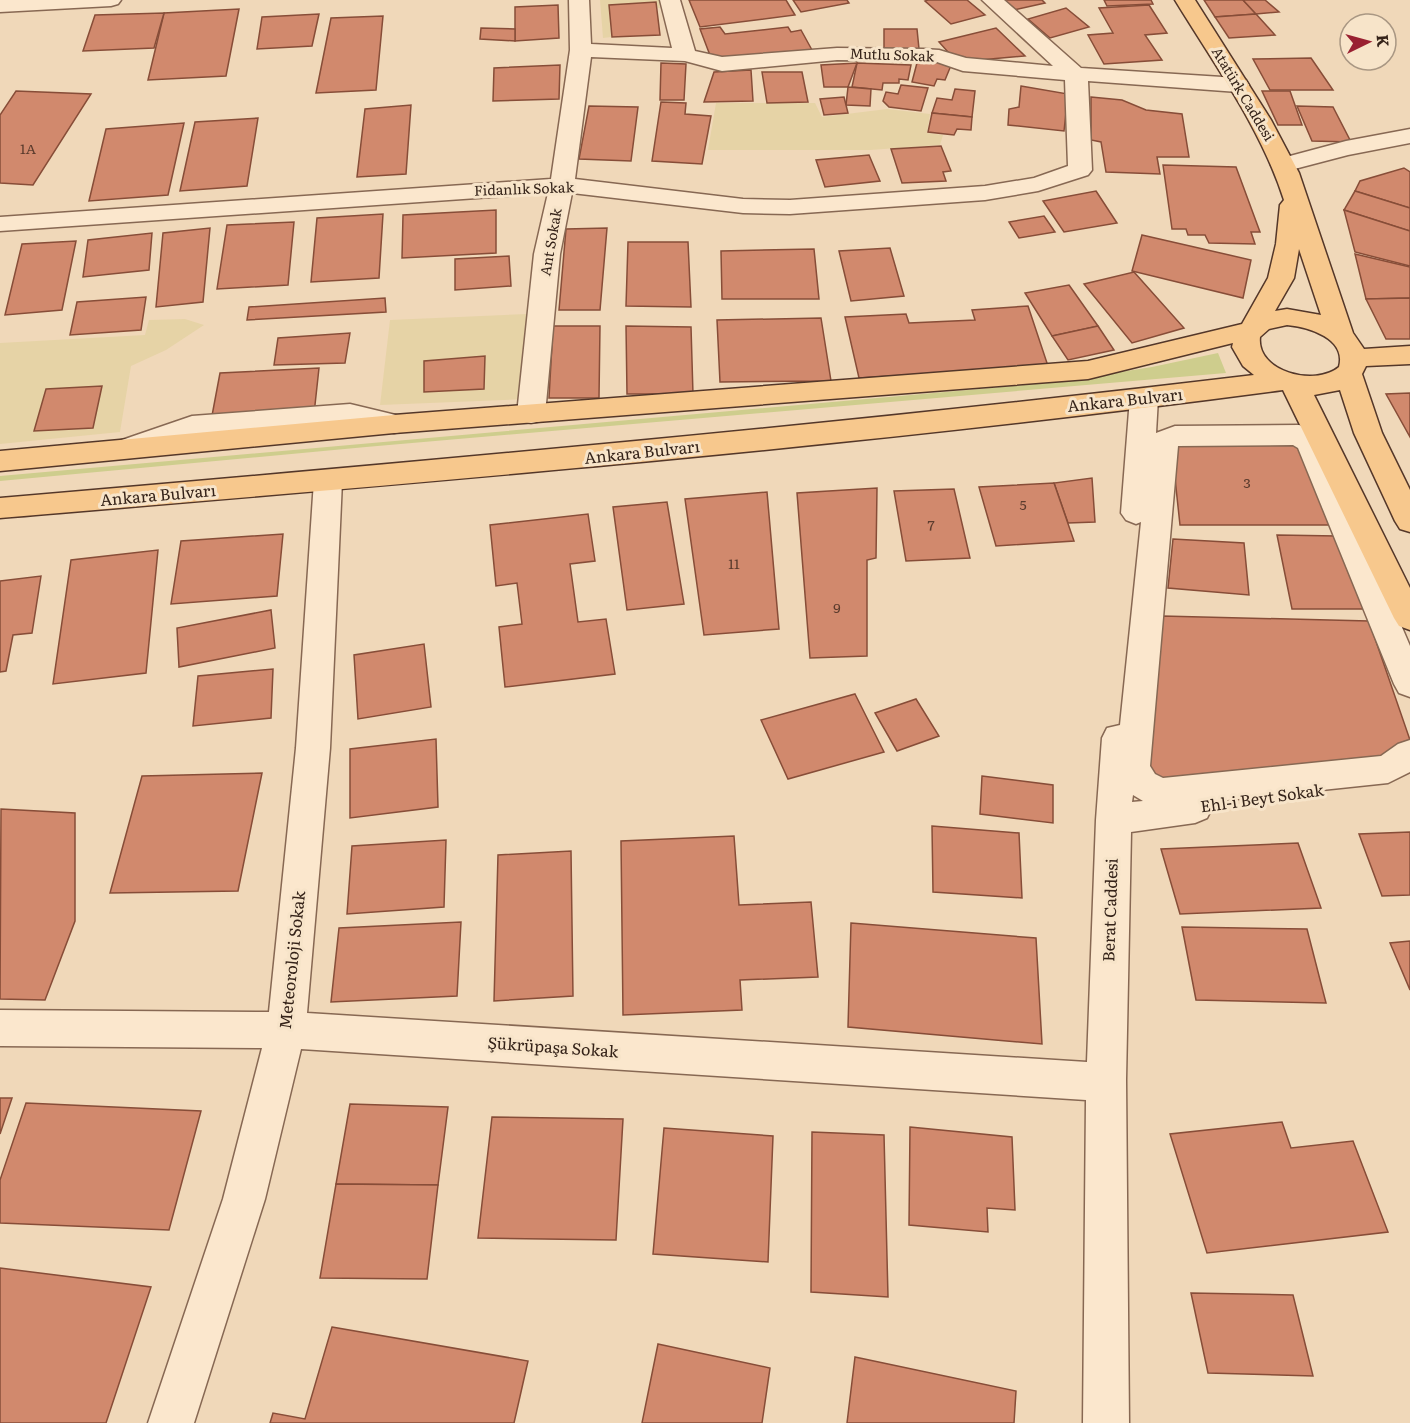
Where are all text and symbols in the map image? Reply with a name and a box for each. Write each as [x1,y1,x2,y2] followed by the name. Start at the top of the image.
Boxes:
[1338,12,1398,72] north arrow
[1371,33,1396,48] text: K
[849,43,935,65] street label: Mutlu Sokak
[1208,43,1280,145] street label: Atatürk Caddesi
[20,138,37,158] house number: 1A
[474,176,575,200] street label: Fidanlık Sokak
[534,206,566,277] street label: Ant Sokak
[1066,381,1184,417] street label: Ankara Bulvarı
[583,433,701,469] street label: Ankara Bulvarı
[1243,472,1251,492] house number: 3
[99,477,217,511] street label: Ankara Bulvarı
[1019,494,1027,514] house number: 5
[927,514,935,534] house number: 7
[728,553,740,573] house number: 11
[833,597,841,617] house number: 9
[1199,776,1325,818] street label: Ehl-i Beyt Sokak
[1095,858,1123,962] street label: Berat Caddesi
[272,889,310,1030] street label: Meteoroloji Sokak
[487,1029,620,1063] street label: Şükrüpaşa Sokak

